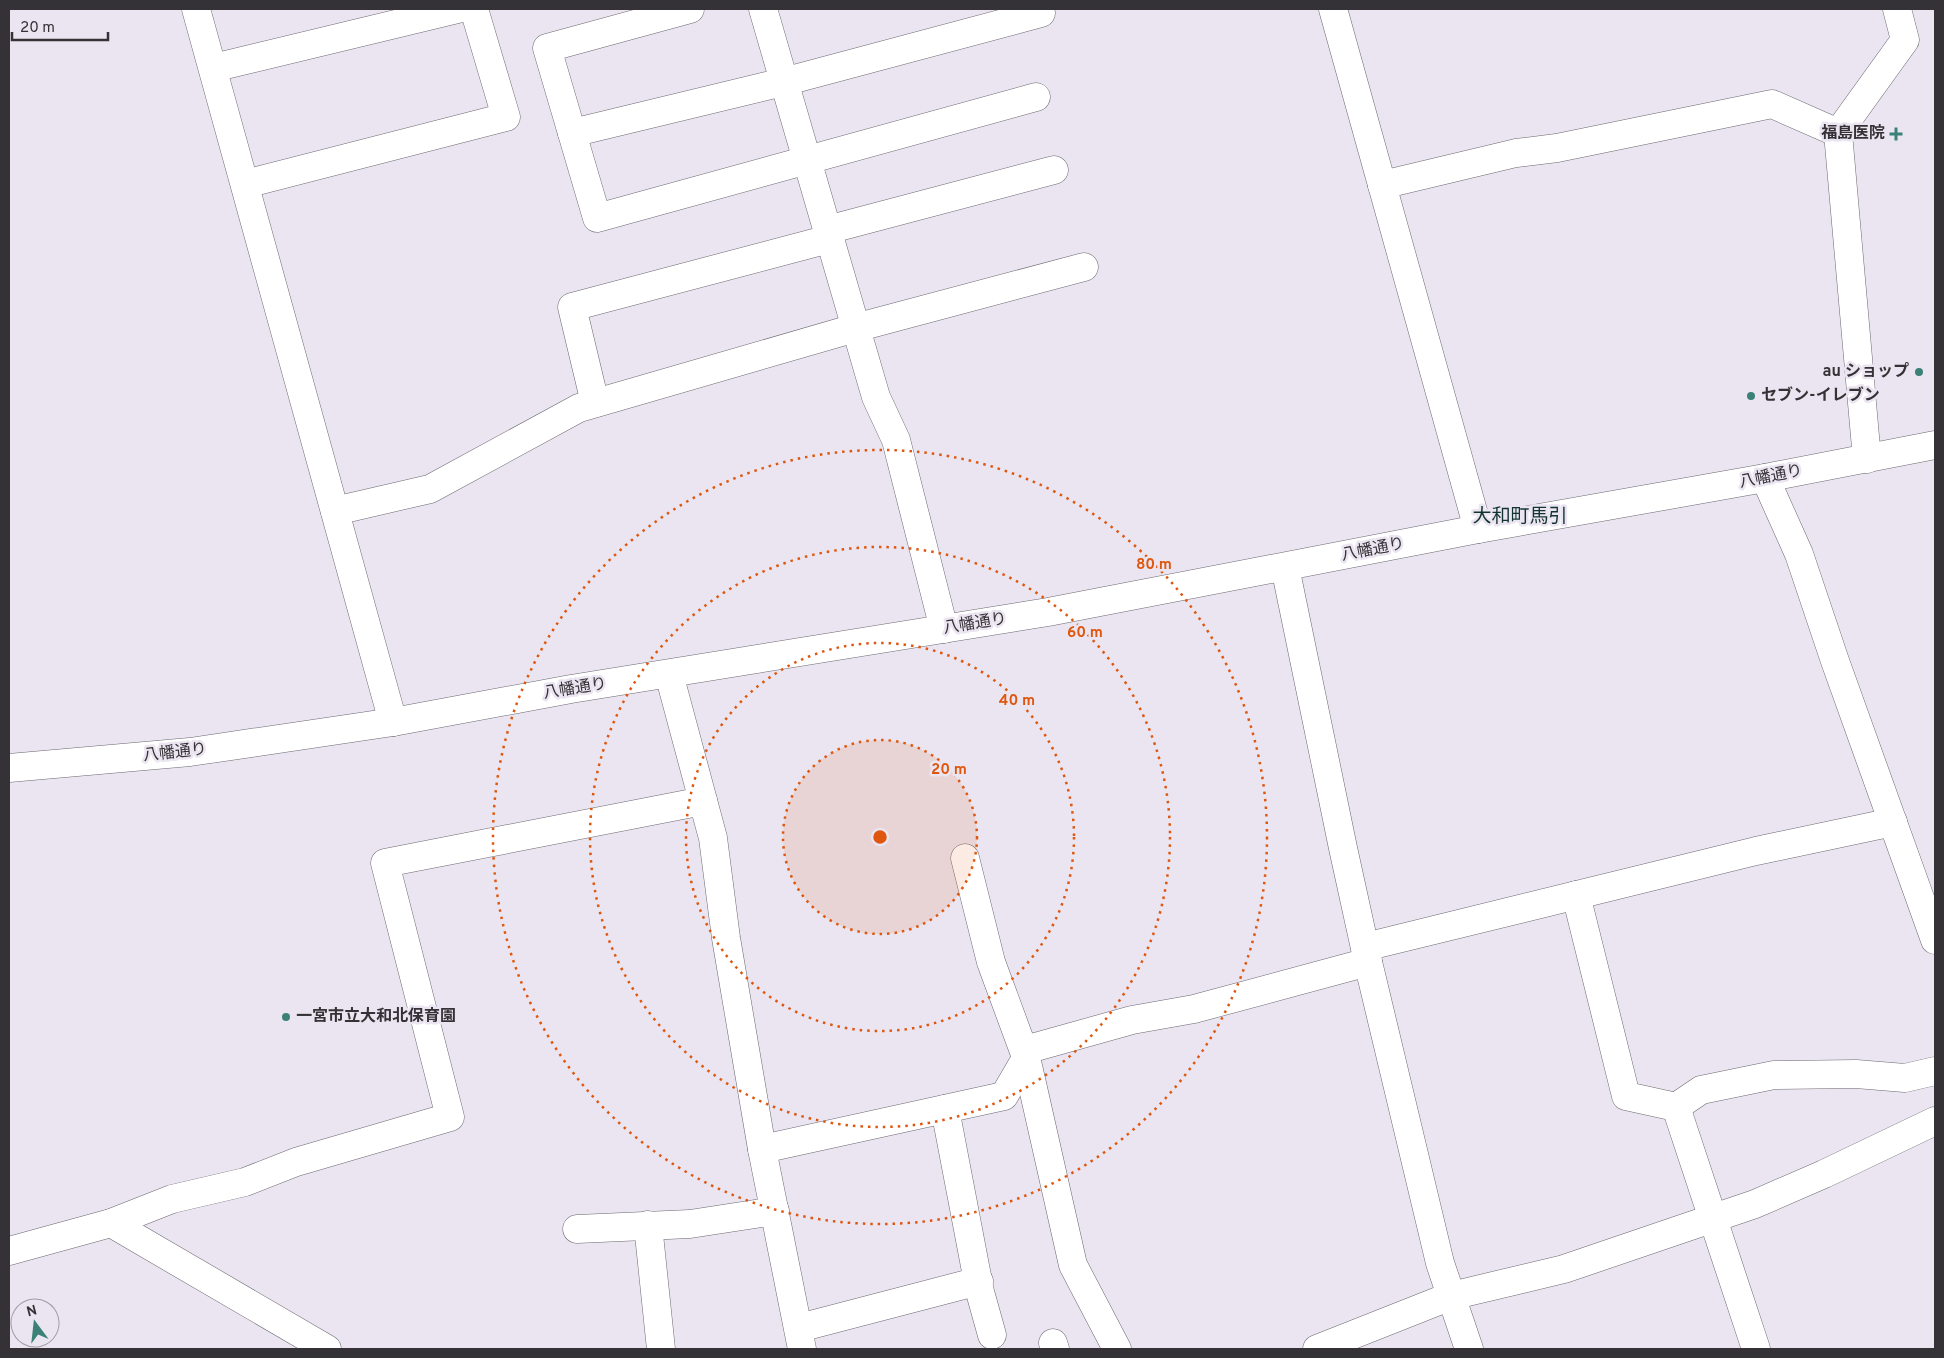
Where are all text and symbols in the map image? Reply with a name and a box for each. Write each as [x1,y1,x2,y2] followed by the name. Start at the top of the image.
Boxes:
[12,10,109,42] scale bar
[20,19,55,38] text: 20 m
[1821,124,1885,144] place label: 福島医院
[1889,127,1903,141] marker: 福島医院
[1823,362,1909,382] place label: au ショップ
[1913,366,1925,378] marker: au ショップ
[1761,386,1880,406] place label: セブン-イレブン
[1745,390,1757,402] marker: セブン-イレブン
[1738,461,1804,493] street label: 八幡通り
[1472,505,1568,529] district label: 大和町馬引
[1340,534,1406,566] street label: 八幡通り
[1136,556,1172,575] text: 80 m
[942,609,1008,639] street label: 八幡通り
[1067,624,1103,643] text: 60 m
[542,674,608,704] street label: 八幡通り
[999,692,1035,711] text: 40 m
[142,740,208,766] street label: 八幡通り
[931,761,967,780] text: 20 m
[871,828,889,846] centre of rings
[296,1007,456,1027] place label: 一宮市立大和北保育園
[280,1011,292,1023] marker: 一宮市立大和北保育園
[10,1298,60,1348] north arrow
[25,1302,39,1321] text: N

